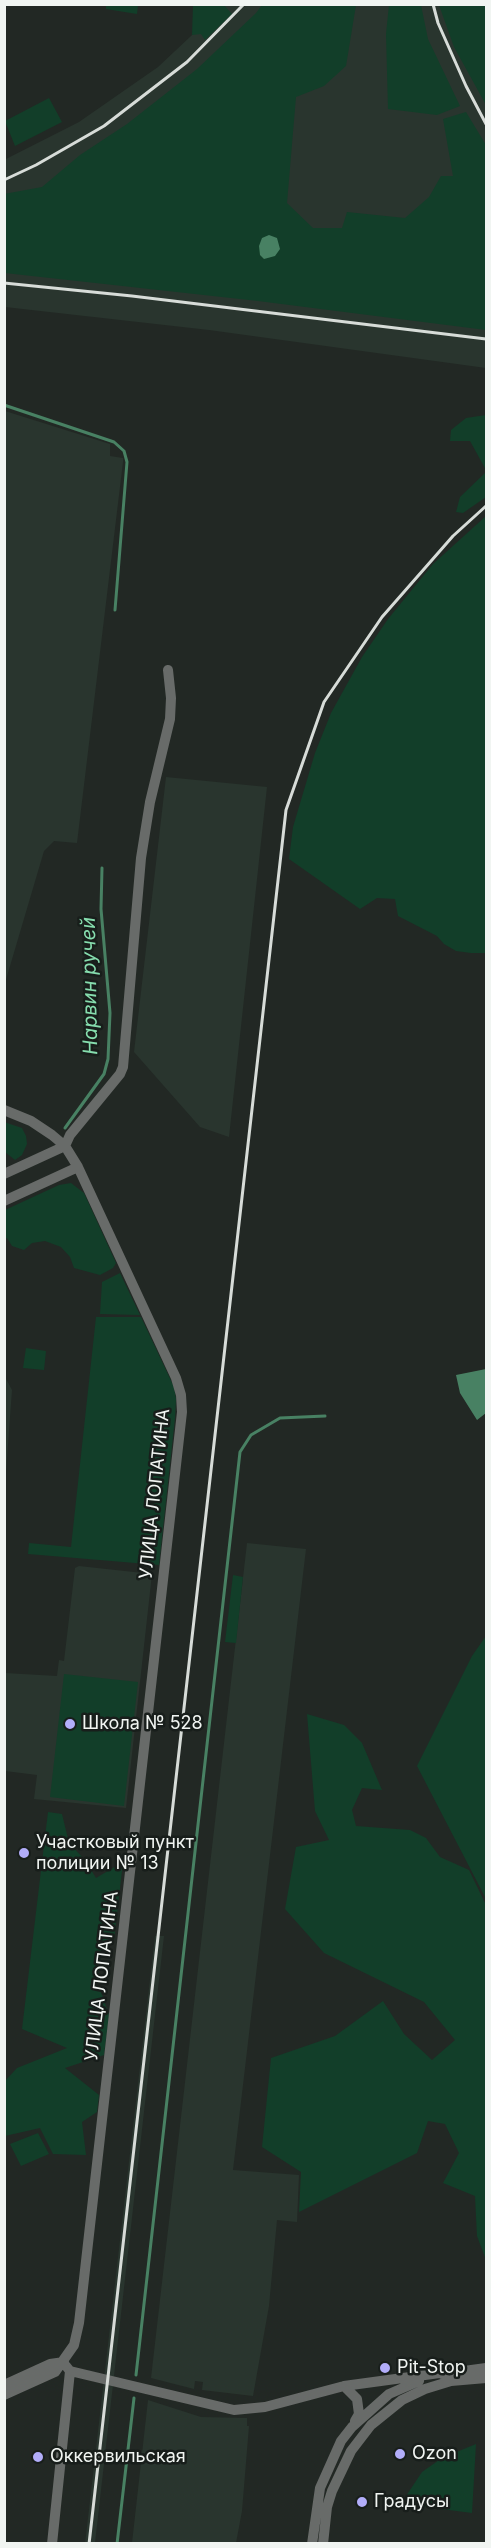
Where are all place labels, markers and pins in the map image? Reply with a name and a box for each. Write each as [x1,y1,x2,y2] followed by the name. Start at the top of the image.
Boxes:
[82,1713,203,1735] place label: Школа № 528
[63,1717,77,1731] marker: Школа № 528
[36,1832,194,1874] place label: Участковый пункт полиции № 13
[17,1846,31,1860] marker: Участковый пункт полиции № 13
[397,2357,466,2379] place label: Pit-Stop
[378,2361,392,2375] marker: Pit-Stop
[412,2443,457,2465] place label: Ozon
[50,2446,186,2468] place label: Оккервильская
[393,2447,407,2461] marker: Ozon
[31,2450,45,2464] marker: Оккервильская
[374,2491,449,2513] place label: Градусы
[355,2495,369,2509] marker: Градусы

